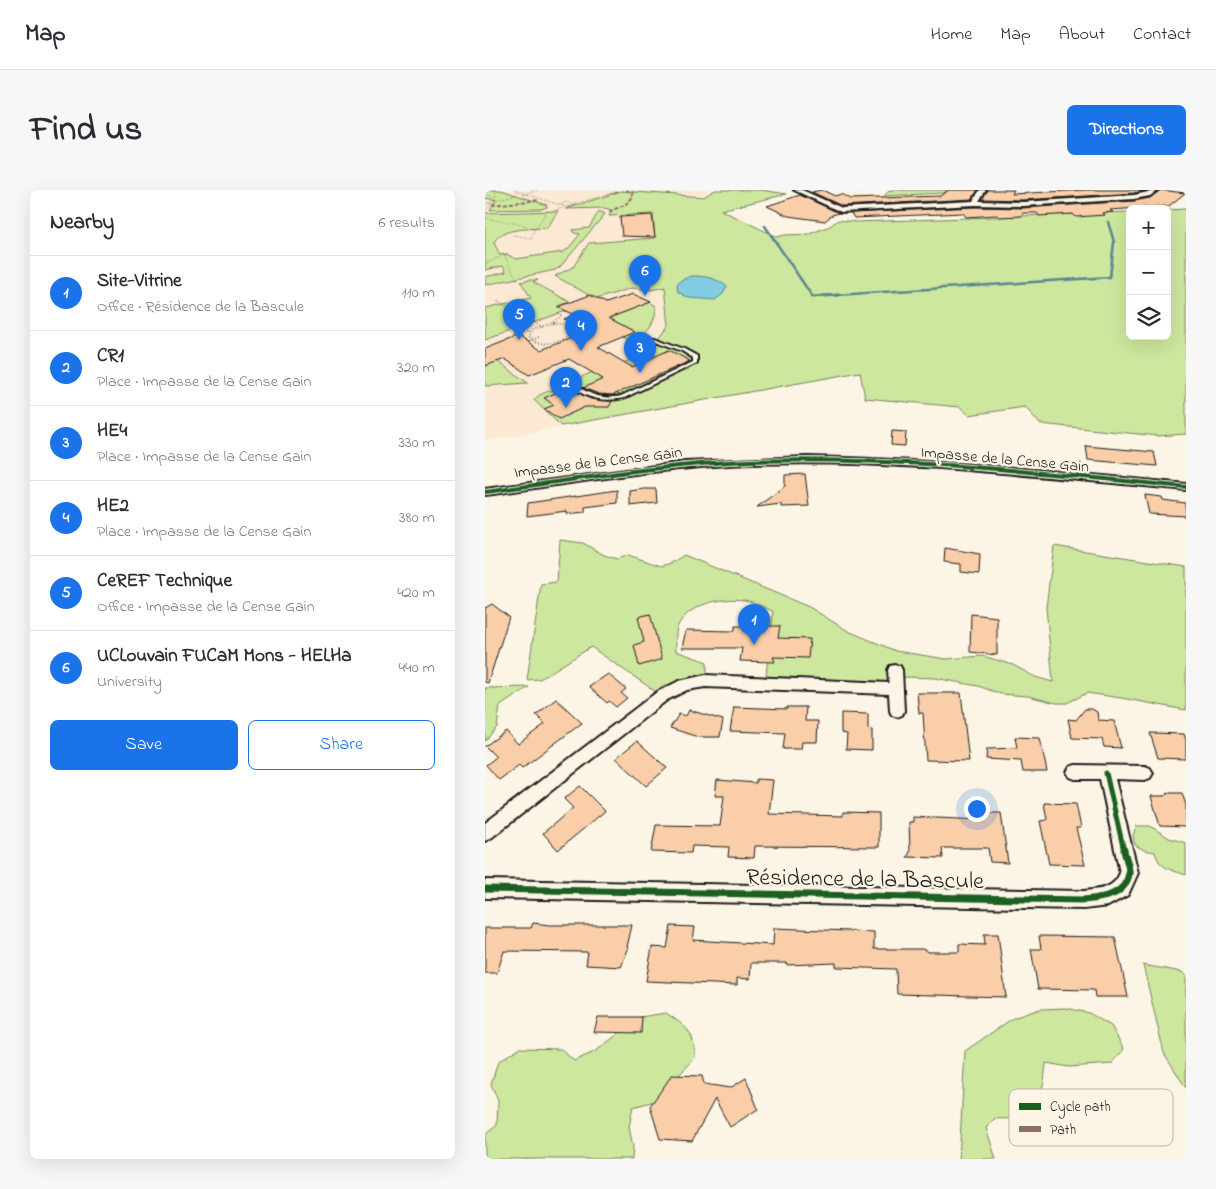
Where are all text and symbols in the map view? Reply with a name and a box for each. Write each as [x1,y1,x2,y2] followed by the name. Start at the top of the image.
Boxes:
[25,17,66,52] text: Map
[931,22,972,48] text: Home
[1000,22,1031,48] text: Map
[1059,22,1105,48] text: About
[1133,22,1191,48] text: Contact
[30,105,142,156] text: Find us
[1067,105,1186,155] button: Directions
[1126,205,1171,340] map controls
[1126,205,1171,250] button: +
[50,208,114,238] text: Nearby
[378,211,435,235] text: 6 results
[1126,250,1171,295] button: −
[629,255,661,296] pin: 6
[97,268,182,295] text: Site-Vitrine
[63,281,69,305] text: 1
[401,281,435,305] text: 110 m
[97,295,304,319] text: Office · Résidence de la Bascule
[1126,295,1171,340] button: layers
[503,299,535,340] pin: 5
[565,310,597,351] pin: 4
[624,332,656,373] pin: 3
[97,343,124,370] text: CR1
[62,356,70,380] text: 2
[397,356,435,380] text: 320 m
[550,367,582,408] pin: 2
[97,370,311,394] text: Place · Impasse de la Cense Gain
[97,418,127,445] text: HE4
[63,431,69,455] text: 3
[398,431,435,455] text: 330 m
[513,441,684,485] street label: Impasse de la Cense Gain
[920,441,1090,479] street label: Impasse de la Cense Gain
[97,445,311,469] text: Place · Impasse de la Cense Gain
[97,493,129,520] text: HE2
[63,506,69,530] text: 4
[399,506,435,530] text: 380 m
[97,520,311,544] text: Place · Impasse de la Cense Gain
[97,568,232,595] text: CeREF Technique
[61,581,71,605] text: 5
[397,581,435,605] text: 420 m
[97,595,315,619] text: Office · Impasse de la Cense Gain
[738,604,770,645] pin: 1
[97,643,352,670] text: UCLouvain FUCaM Mons - HELHa
[62,656,70,680] text: 6
[398,656,435,680] text: 440 m
[97,670,162,694] text: University
[50,720,238,770] button: Save
[248,720,435,770] button: Share
[964,796,990,822] your location
[746,861,984,900] street label: Résidence de la Bascule
[1009,1089,1173,1146] legend
[1050,1097,1111,1119] text: Cycle path
[1050,1120,1076,1141] text: Path

